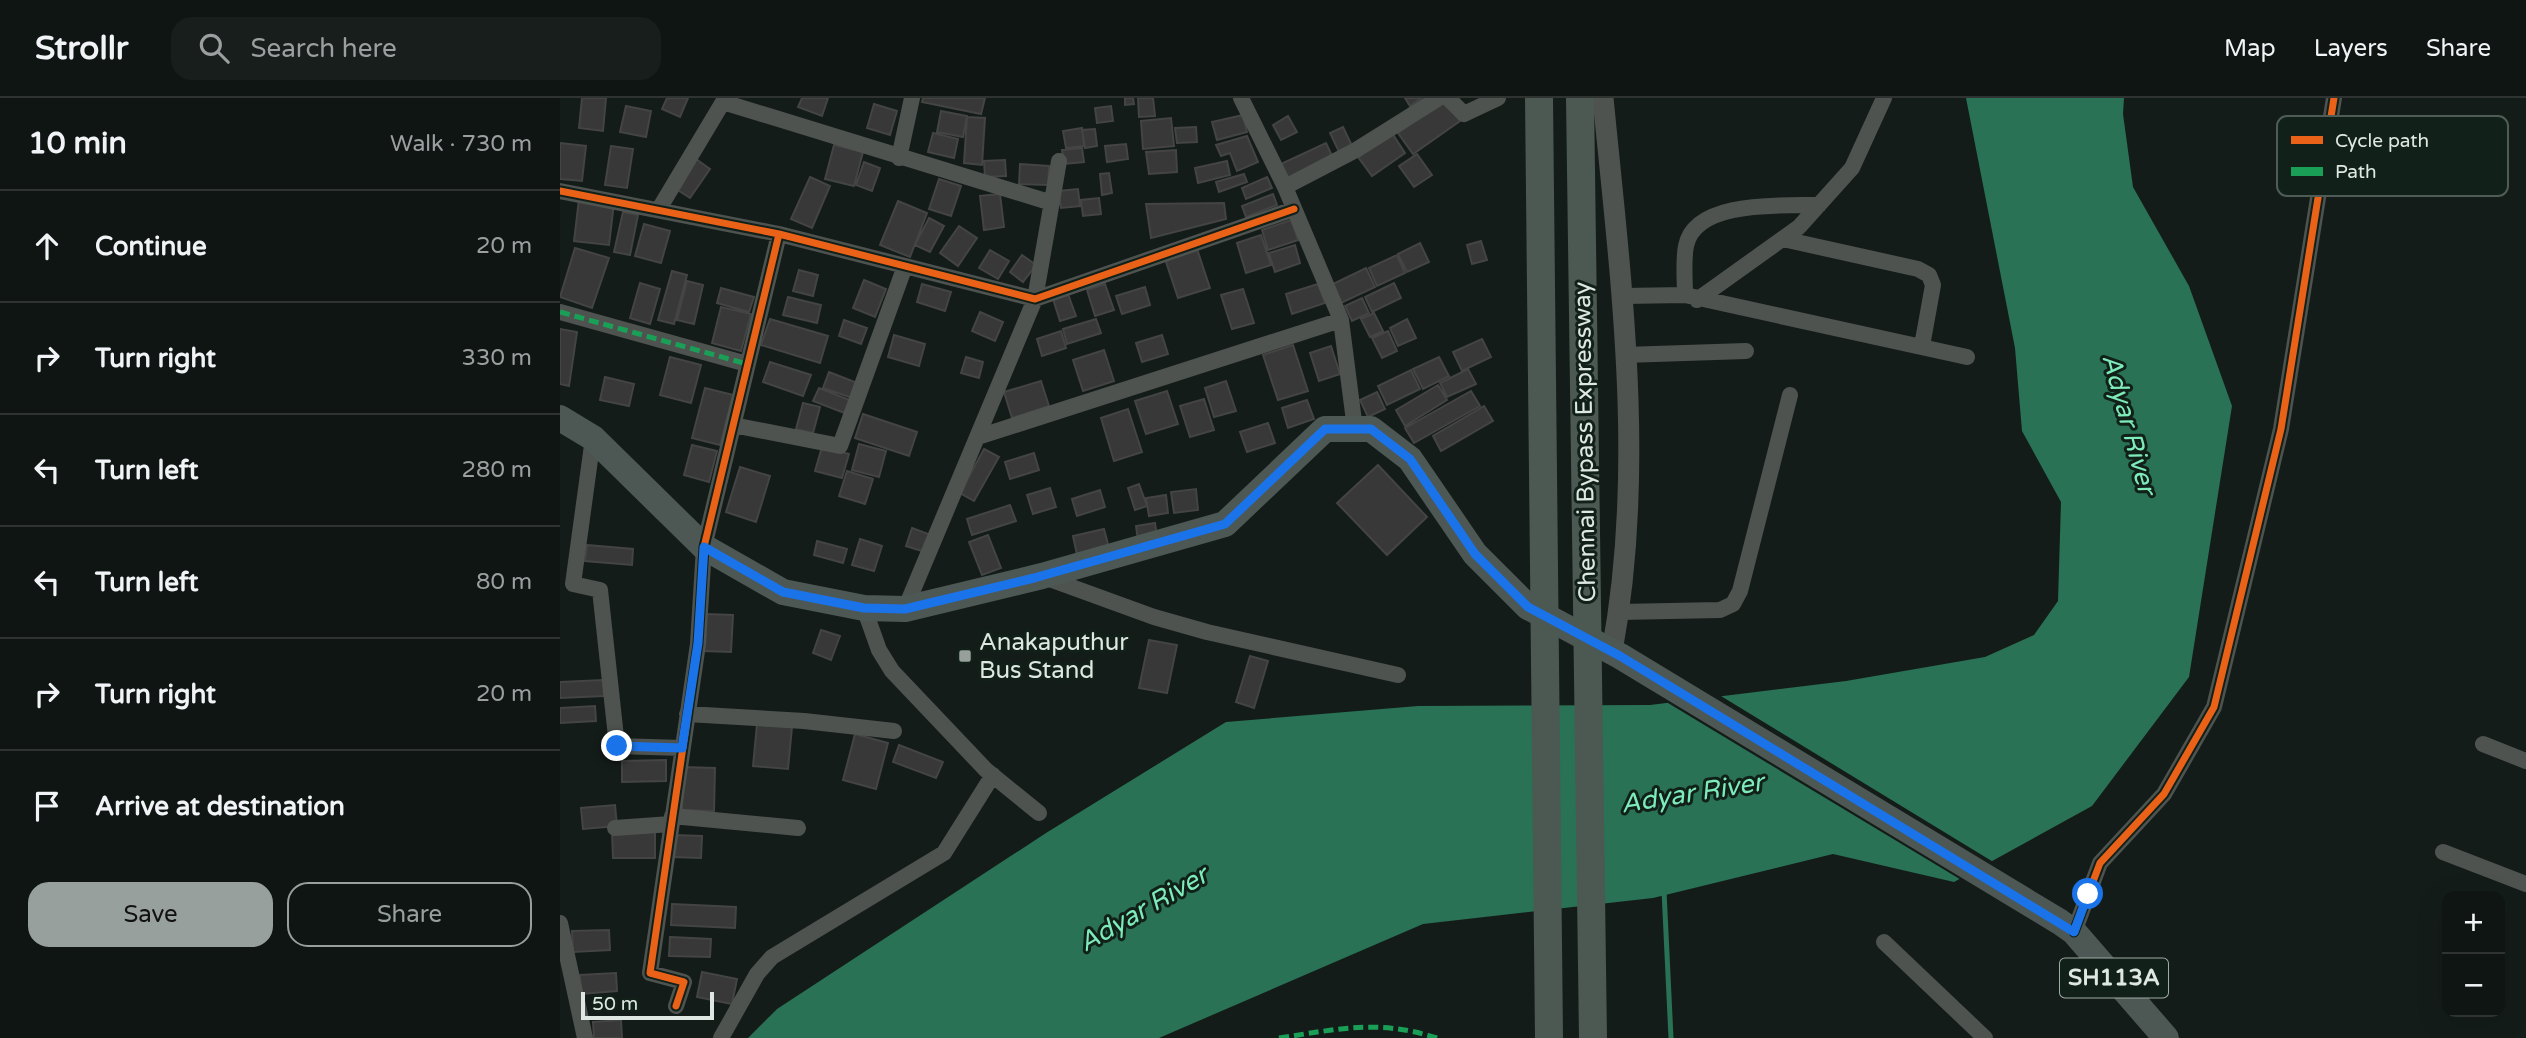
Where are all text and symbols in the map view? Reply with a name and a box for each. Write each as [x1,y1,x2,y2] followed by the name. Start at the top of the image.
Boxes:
[171,17,661,80] search box
[35,29,129,68] text: Strollr
[195,29,233,67] icon: search
[251,33,397,64] text: Search here
[2224,34,2276,63] text: Map
[2314,34,2388,63] text: Layers
[2426,34,2491,63] text: Share
[2277,116,2508,196] legend
[28,125,127,162] text: 10 min
[390,130,532,158] text: Walk · 730 m
[2335,130,2429,152] text: Cycle path
[2335,161,2377,183] text: Path
[28,227,66,265] icon: ahead
[95,231,207,262] text: Continue
[476,232,532,260] text: 20 m
[1568,281,1602,603] street label: Chennai Bypass Expressway
[28,339,66,377] icon: right
[95,343,216,374] text: Turn right
[462,344,532,372] text: 330 m
[2095,350,2163,500] water label: Adyar River
[28,451,66,489] icon: left
[95,455,198,486] text: Turn left
[462,456,532,484] text: 280 m
[28,563,66,601] icon: left
[95,567,198,598] text: Turn left
[476,568,532,596] text: 80 m
[979,628,1129,685] place label: Anakaputhur Bus Stand
[957,648,973,664] marker: Anakaputhur Bus Stand
[28,675,66,713] icon: right
[95,679,216,710] text: Turn right
[476,680,532,708] text: 20 m
[601,730,632,761] route end
[1619,766,1768,820] water label: Adyar River
[28,787,66,825] icon: arrive
[95,791,345,822] text: Arrive at destination
[1073,858,1216,958] water label: Adyar River
[2072,878,2103,909] route start
[28,882,273,947] button: Save
[287,882,532,947] button: Share
[2442,891,2505,1017] map controls
[2442,891,2505,954] button: +
[2442,954,2505,1017] button: −
[2060,958,2168,998] road number: SH113A
[581,989,714,1021] scale bar
[592,993,638,1015] text: 50 m

